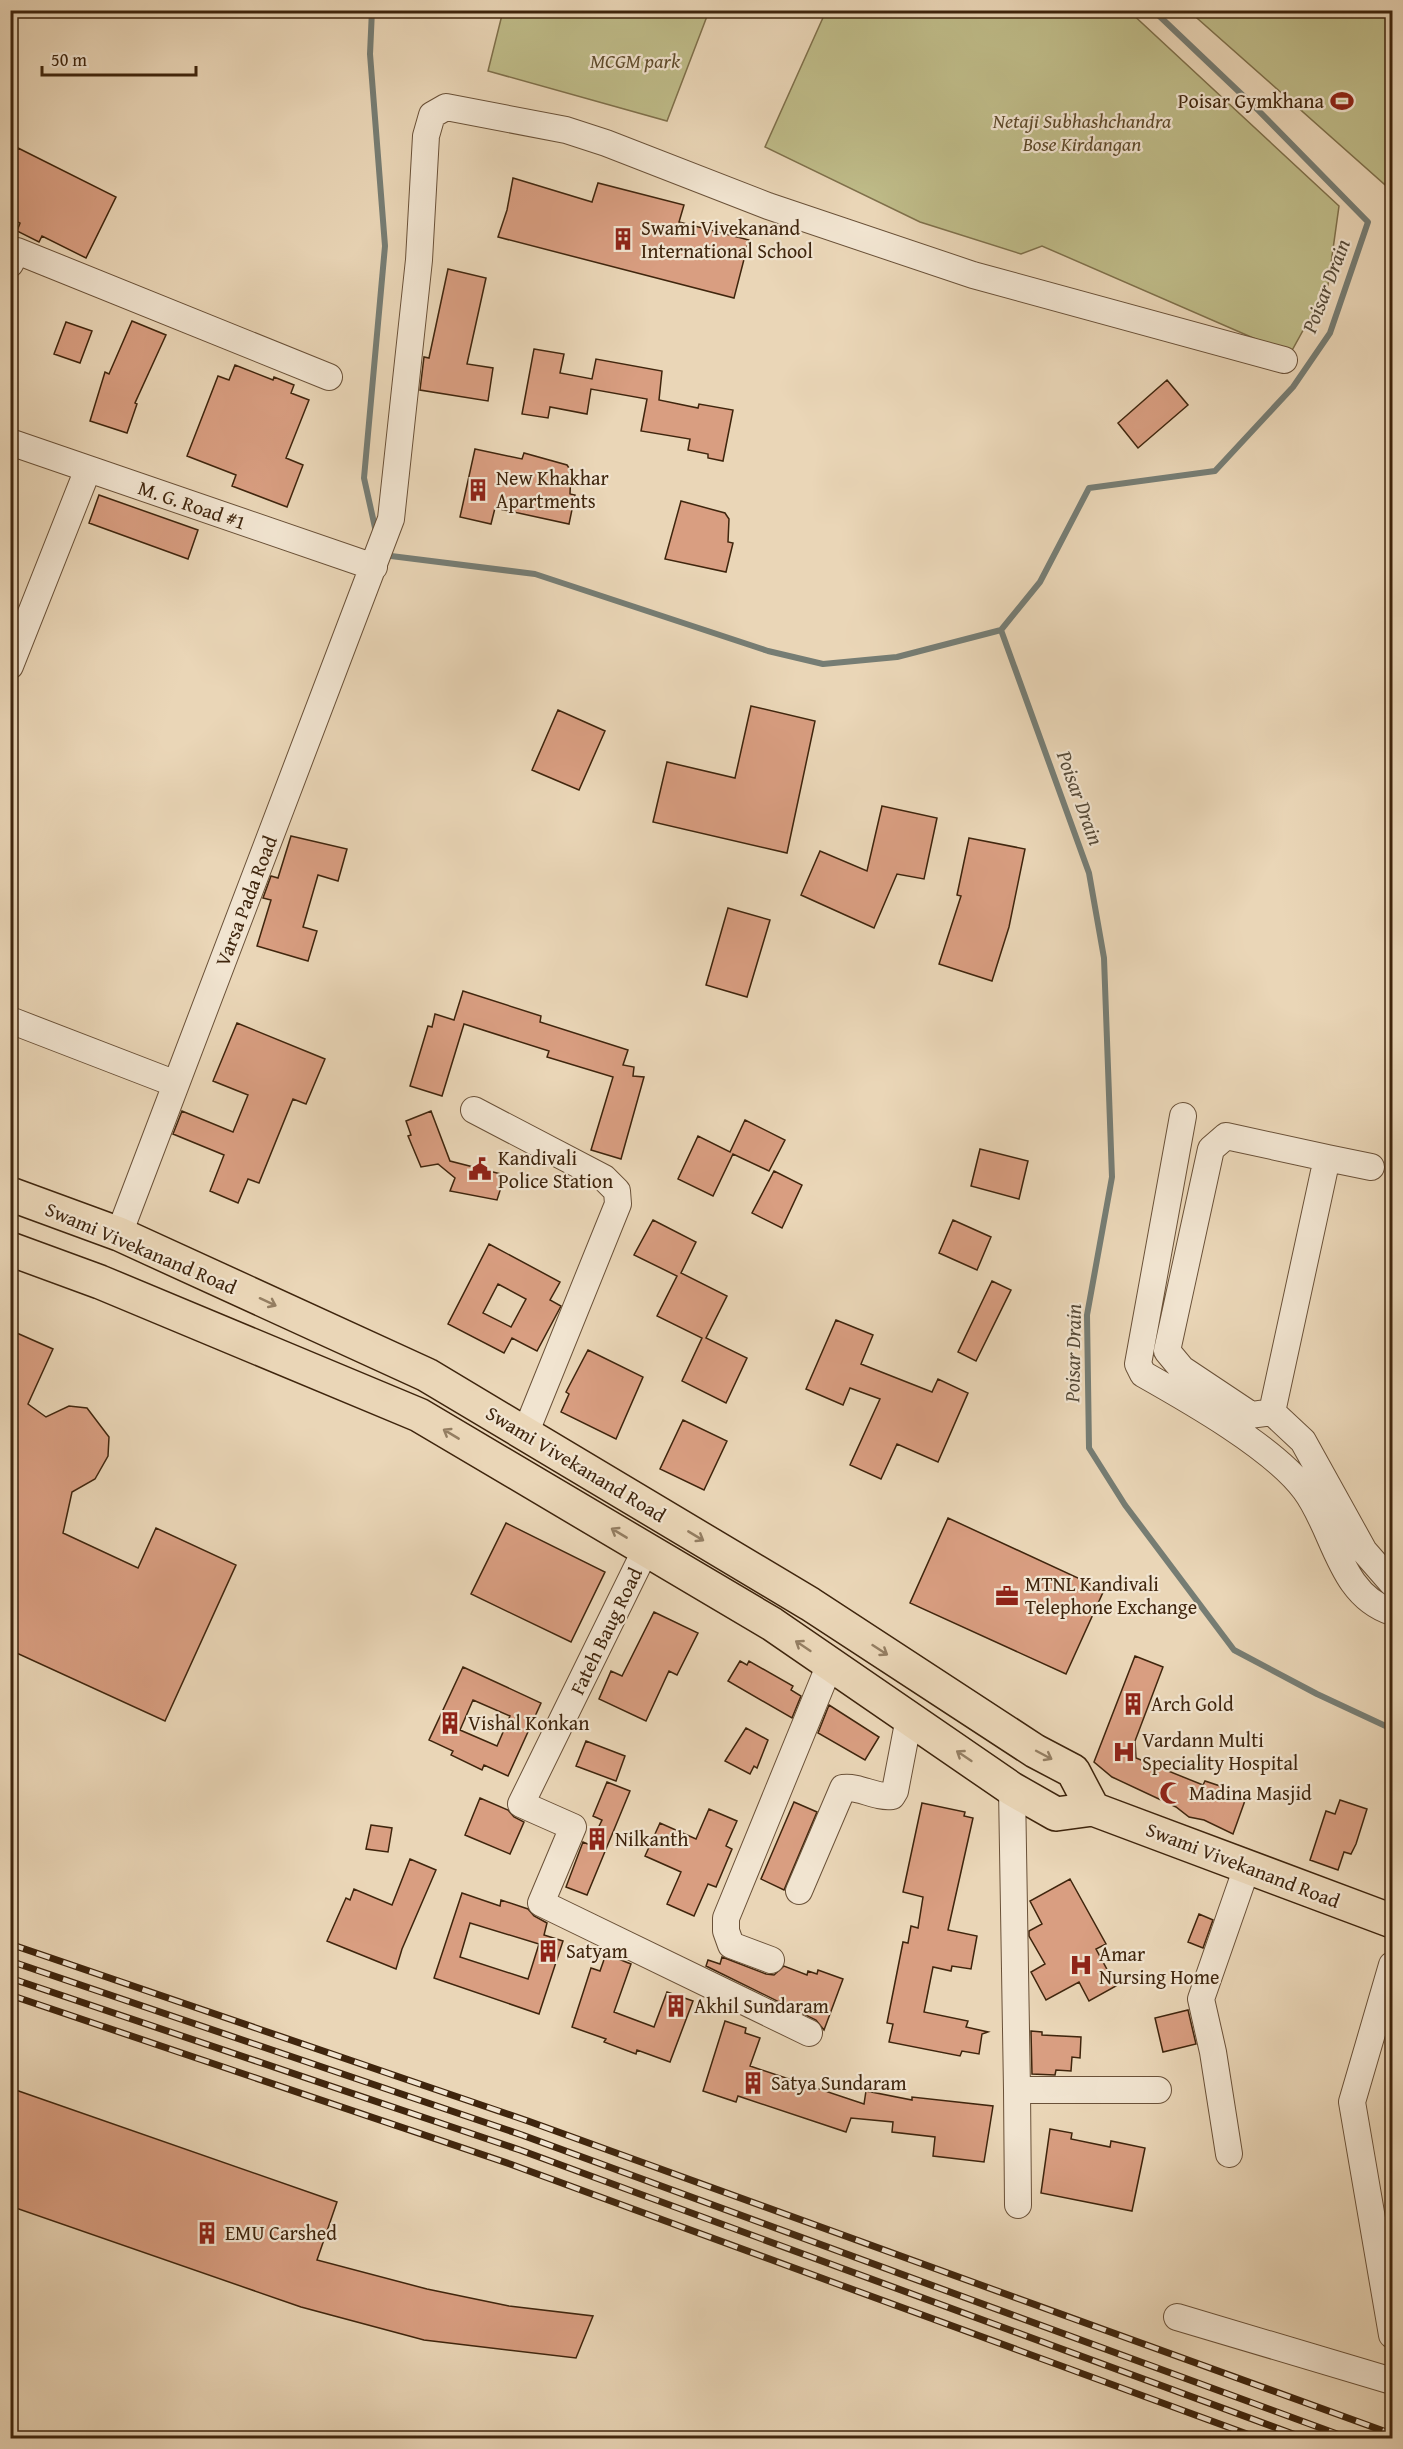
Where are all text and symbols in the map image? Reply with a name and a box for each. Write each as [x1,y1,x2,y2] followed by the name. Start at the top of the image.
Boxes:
[42,39,196,77] scale bar
[51,46,87,73] text: 50 m
[590,46,681,75] park label: MCGM park
[1178,86,1325,115] place label: Poisar Gymkhana
[1329,88,1355,114] sports icon: Poisar Gymkhana
[992,106,1172,158] park label: Netaji Subhashchandra Bose Kirdangan
[641,213,813,265] place label: Swami Vivekanand International School
[610,226,636,252] building icon: Swami Vivekanand International School
[1293,234,1358,338] water label: Poisar Drain
[496,463,609,515] place label: New Khakhar Apartments
[134,473,250,537] street label: M. G. Road #1
[465,477,491,503] building icon: New Khakhar Apartments
[1049,745,1112,850] water label: Poisar Drain
[207,831,284,970] street label: Varsa Pada Road
[498,1143,613,1195] place label: Kandivali Police Station
[467,1156,493,1182] public building icon: Kandivali Police Station
[41,1194,242,1301] street label: Swami Vivekanand Road
[258,1297,276,1308] one-way arrow
[1056,1303,1089,1404] water label: Poisar Drain
[481,1398,672,1529] street label: Swami Vivekanand Road
[443,1428,460,1440] one-way arrow
[611,1527,628,1539] one-way arrow
[687,1531,704,1543] one-way arrow
[562,1562,649,1699] street label: Fateh Baug Road
[1025,1569,1197,1621] place label: MTNL Kandivali Telephone Exchange
[994,1583,1020,1609] office icon: MTNL Kandivali Telephone Exchange
[796,1640,812,1652] one-way arrow
[871,1644,888,1656] one-way arrow
[1151,1689,1234,1718] place label: Arch Gold
[1120,1691,1146,1717] building icon: Arch Gold
[468,1708,589,1737] place label: Vishal Konkan
[437,1710,463,1736] building icon: Vishal Konkan
[1142,1725,1299,1777] place label: Vardann Multi Speciality Hospital
[1111,1739,1137,1765] hospital icon: Vardann Multi Speciality Hospital
[1035,1749,1052,1761] one-way arrow
[957,1750,973,1762] one-way arrow
[1189,1778,1312,1807] place label: Madina Masjid
[1158,1780,1184,1806] mosque icon: Madina Masjid
[1142,1814,1345,1915] street label: Swami Vivekanand Road
[615,1824,688,1853] place label: Nilkanth
[584,1826,610,1852] building icon: Nilkanth
[566,1936,628,1965] place label: Satyam
[535,1938,561,1964] building icon: Satyam
[1099,1939,1219,1991] place label: Amar Nursing Home
[1068,1952,1094,1978] hospital icon: Amar Nursing Home
[694,1991,830,2020] place label: Akhil Sundaram
[663,1993,689,2019] building icon: Akhil Sundaram
[771,2068,907,2097] place label: Satya Sundaram
[740,2070,766,2096] building icon: Satya Sundaram
[225,2218,337,2247] place label: EMU Carshed
[194,2220,220,2246] building icon: EMU Carshed

